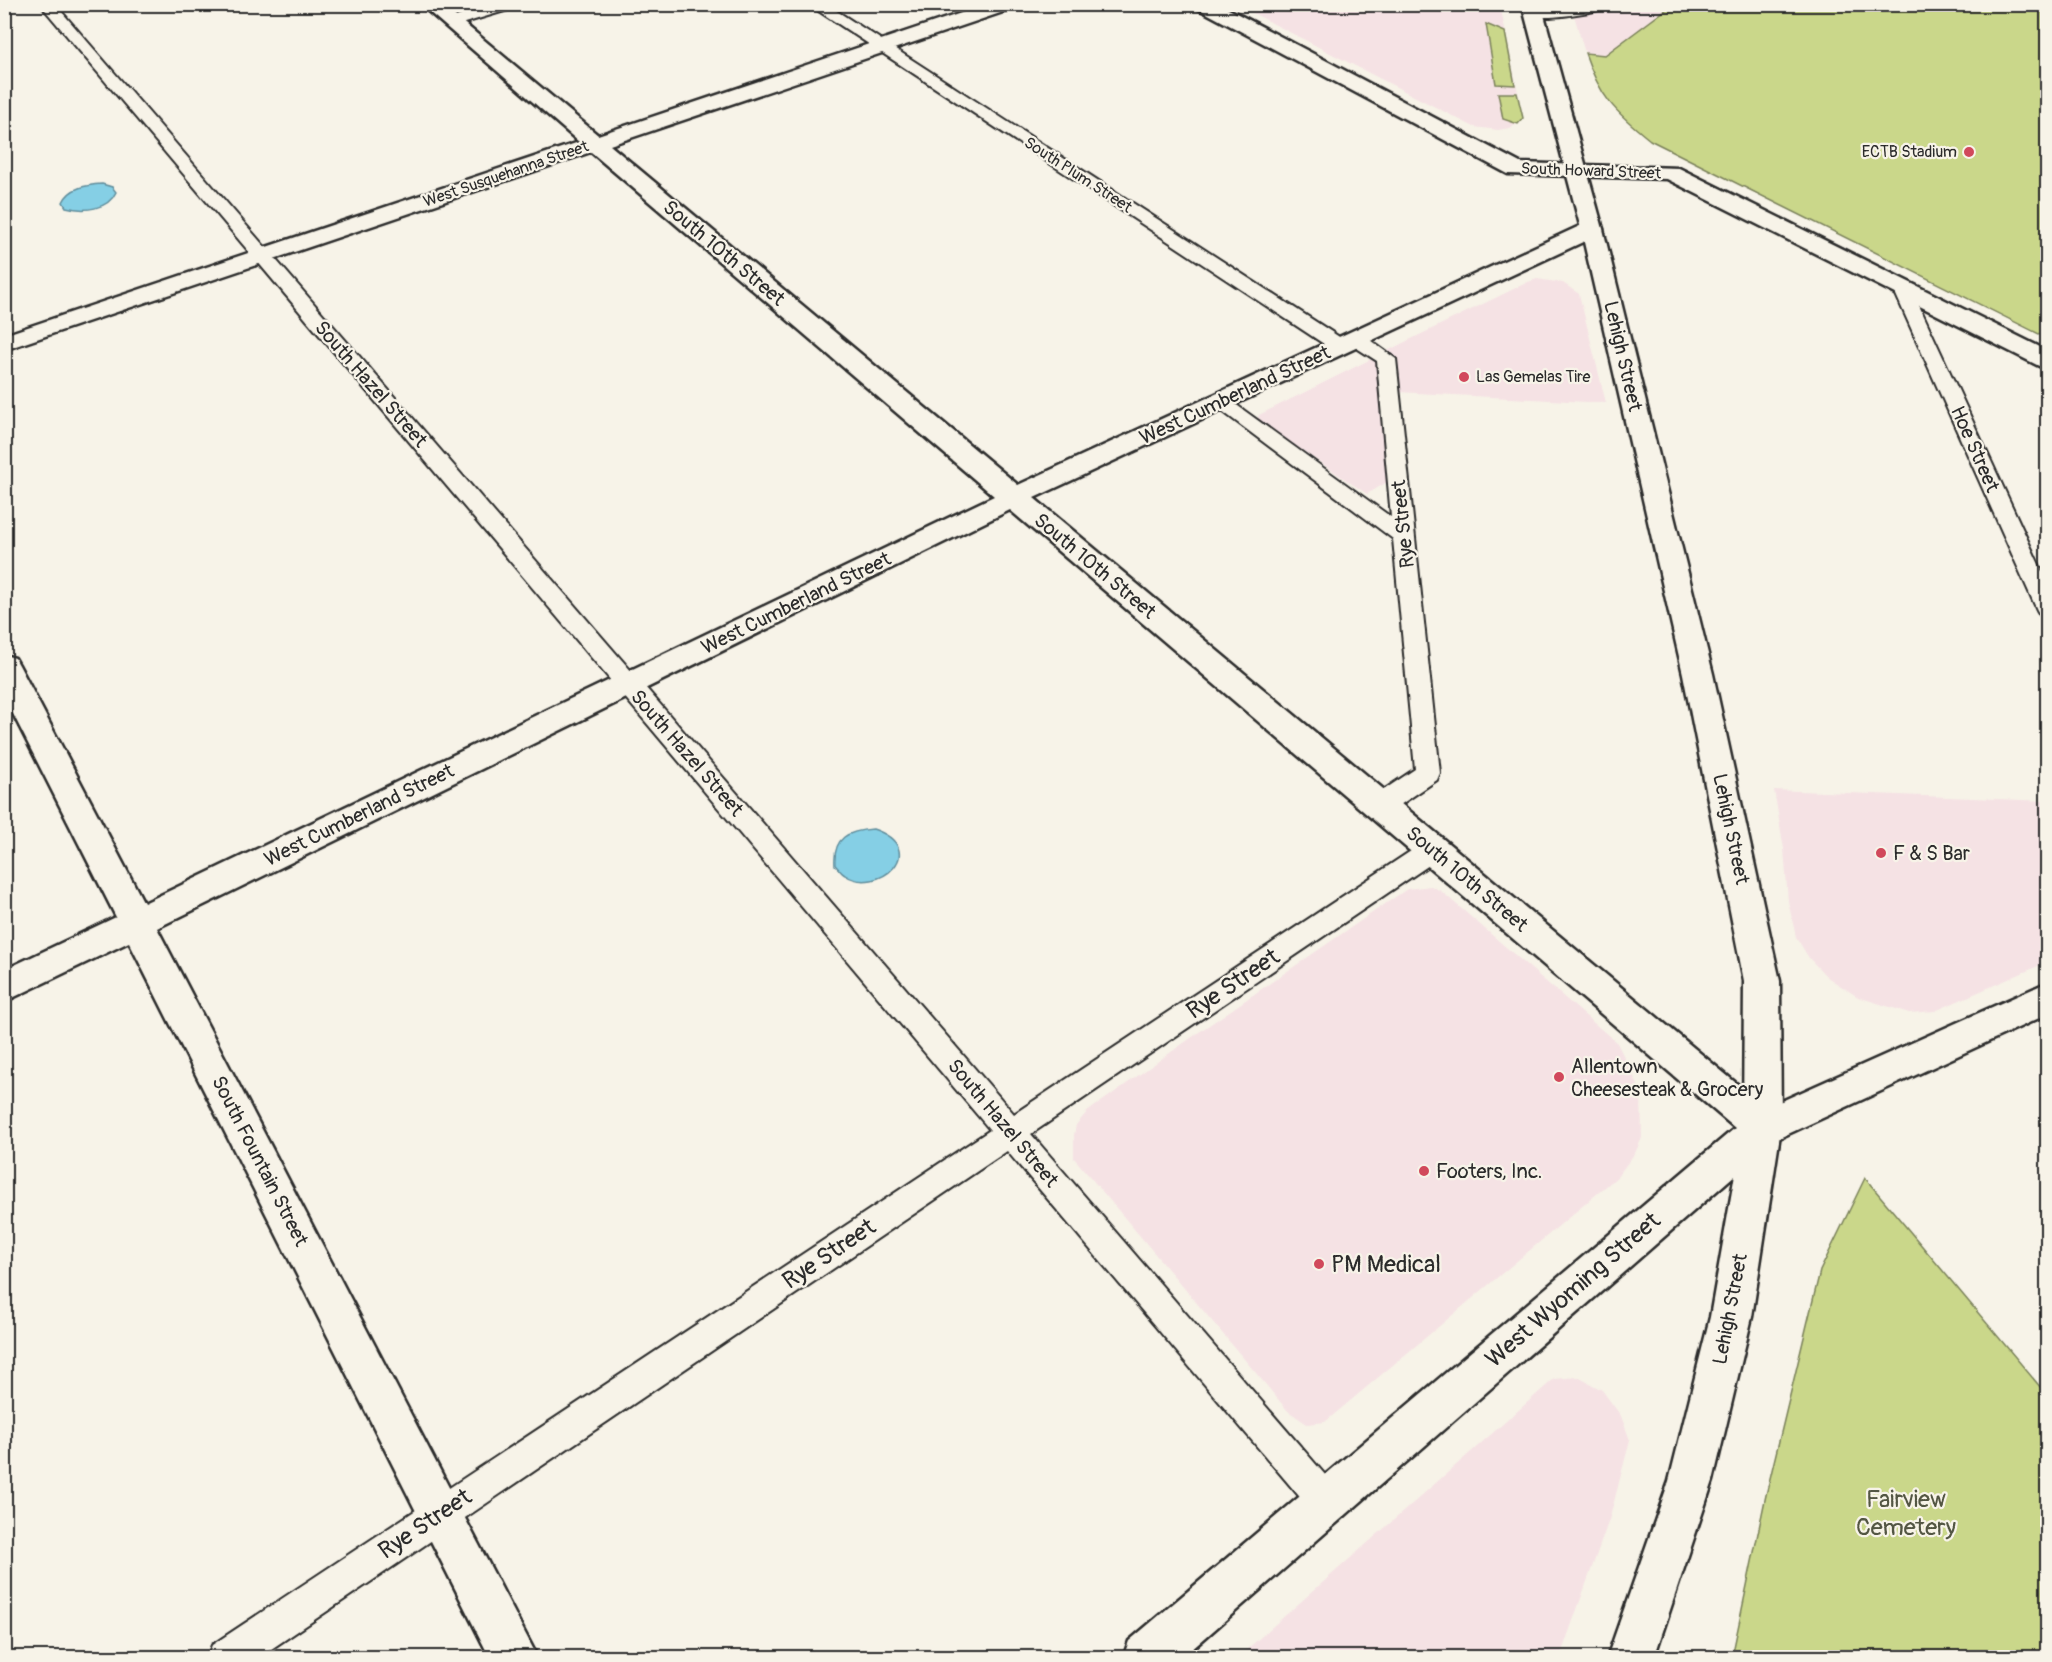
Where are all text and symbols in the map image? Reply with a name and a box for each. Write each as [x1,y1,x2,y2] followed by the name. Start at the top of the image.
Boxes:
[1020,133,1136,218] street label: South Plum Street
[421,136,592,212] street label: West Susquehanna Street
[1862,142,1957,162] place label: ECTB Stadium
[1962,145,1976,159] marker: ECTB Stadium
[1521,159,1662,183] street label: South Howard Street
[658,195,791,312] street label: South 10th Street
[1598,298,1648,415] street label: Lehigh Street
[309,315,433,453] street label: South Hazel Street
[1136,339,1335,450] street label: West Cumberland Street
[1476,367,1591,387] place label: Las Gemelas Tire
[1457,370,1471,384] marker: Las Gemelas Tire
[1945,402,2005,497] street label: Hoe Street
[1386,478,1420,569] street label: Rye Street
[1029,508,1162,625] street label: South 10th Street
[697,546,896,660] street label: West Cumberland Street
[625,684,749,822] street label: South Hazel Street
[260,758,459,872] street label: West Cumberland Street
[1707,771,1755,888] street label: Lehigh Street
[1401,821,1534,938] street label: South 10th Street
[1893,841,1970,866] place label: F & S Bar
[1874,846,1888,860] marker: F & S Bar
[1181,942,1285,1026] street label: Rye Street
[942,1054,1065,1193] street label: South Hazel Street
[1571,1054,1764,1102] place label: Allentown Cheesesteak & Grocery
[1552,1070,1566,1084] marker: Allentown Cheesesteak & Grocery
[206,1072,314,1251] street label: South Fountain Street
[1436,1159,1542,1184] place label: Footers, Inc.
[1417,1164,1431,1178] marker: Footers, Inc.
[1480,1206,1667,1374] street label: West Wyoming Street
[777,1212,881,1296] street label: Rye Street
[1331,1250,1441,1279] place label: PM Medical
[1707,1250,1753,1367] street label: Lehigh Street
[1312,1257,1326,1271] marker: PM Medical
[373,1482,477,1566] street label: Rye Street
[1856,1485,1956,1542] park label: Fairview Cemetery

